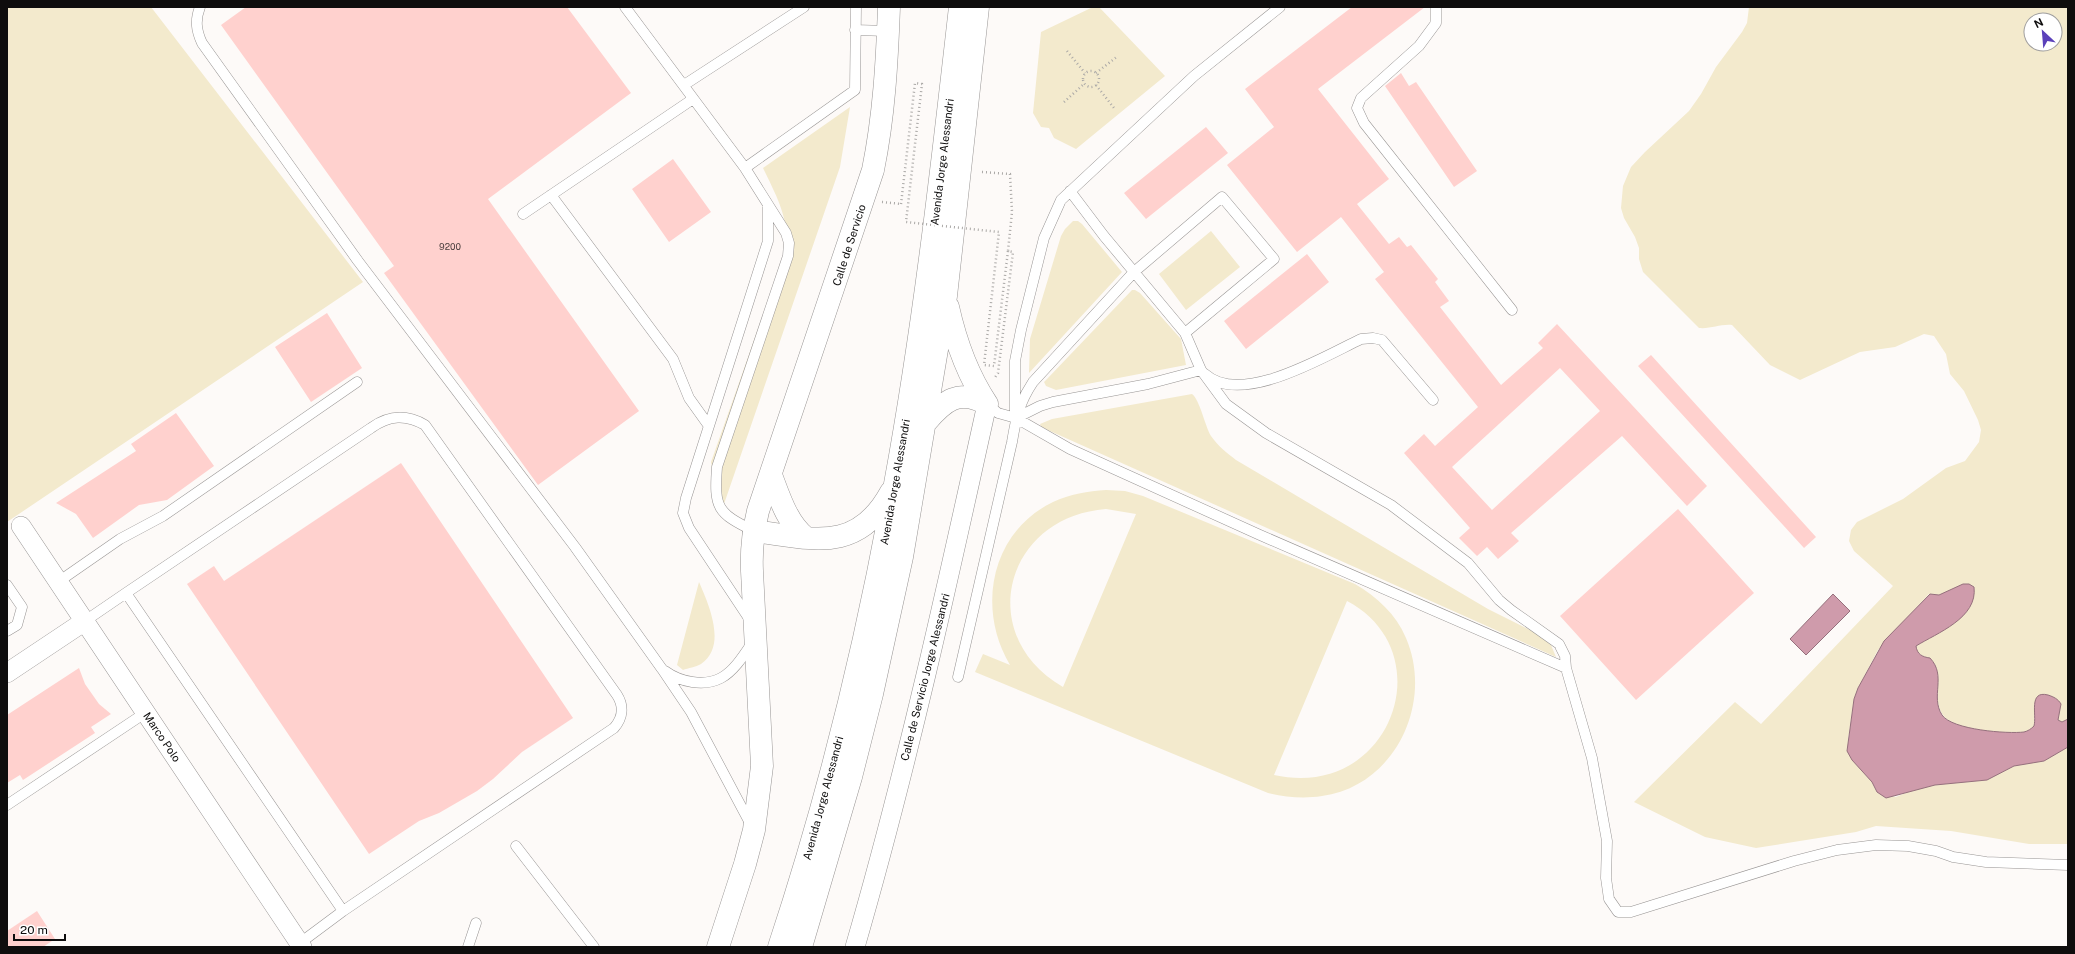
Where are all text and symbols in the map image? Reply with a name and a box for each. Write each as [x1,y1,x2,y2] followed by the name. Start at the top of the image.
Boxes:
[2023,12,2063,52] north arrow
[2032,16,2045,30] text: N
[928,98,956,226] street label: Avenida Jorge Alessandri
[830,203,868,287] street label: Calle de Servicio
[439,241,461,252] house number: 9200
[878,418,912,546] street label: Avenida Jorge Alessandri
[898,592,952,762] street label: Calle de Servicio Jorge Alessandri
[141,710,183,764] street label: Marco Polo
[801,735,845,861] street label: Avenida Jorge Alessandri
[14,916,65,942] scale bar
[20,923,48,937] text: 20 m

